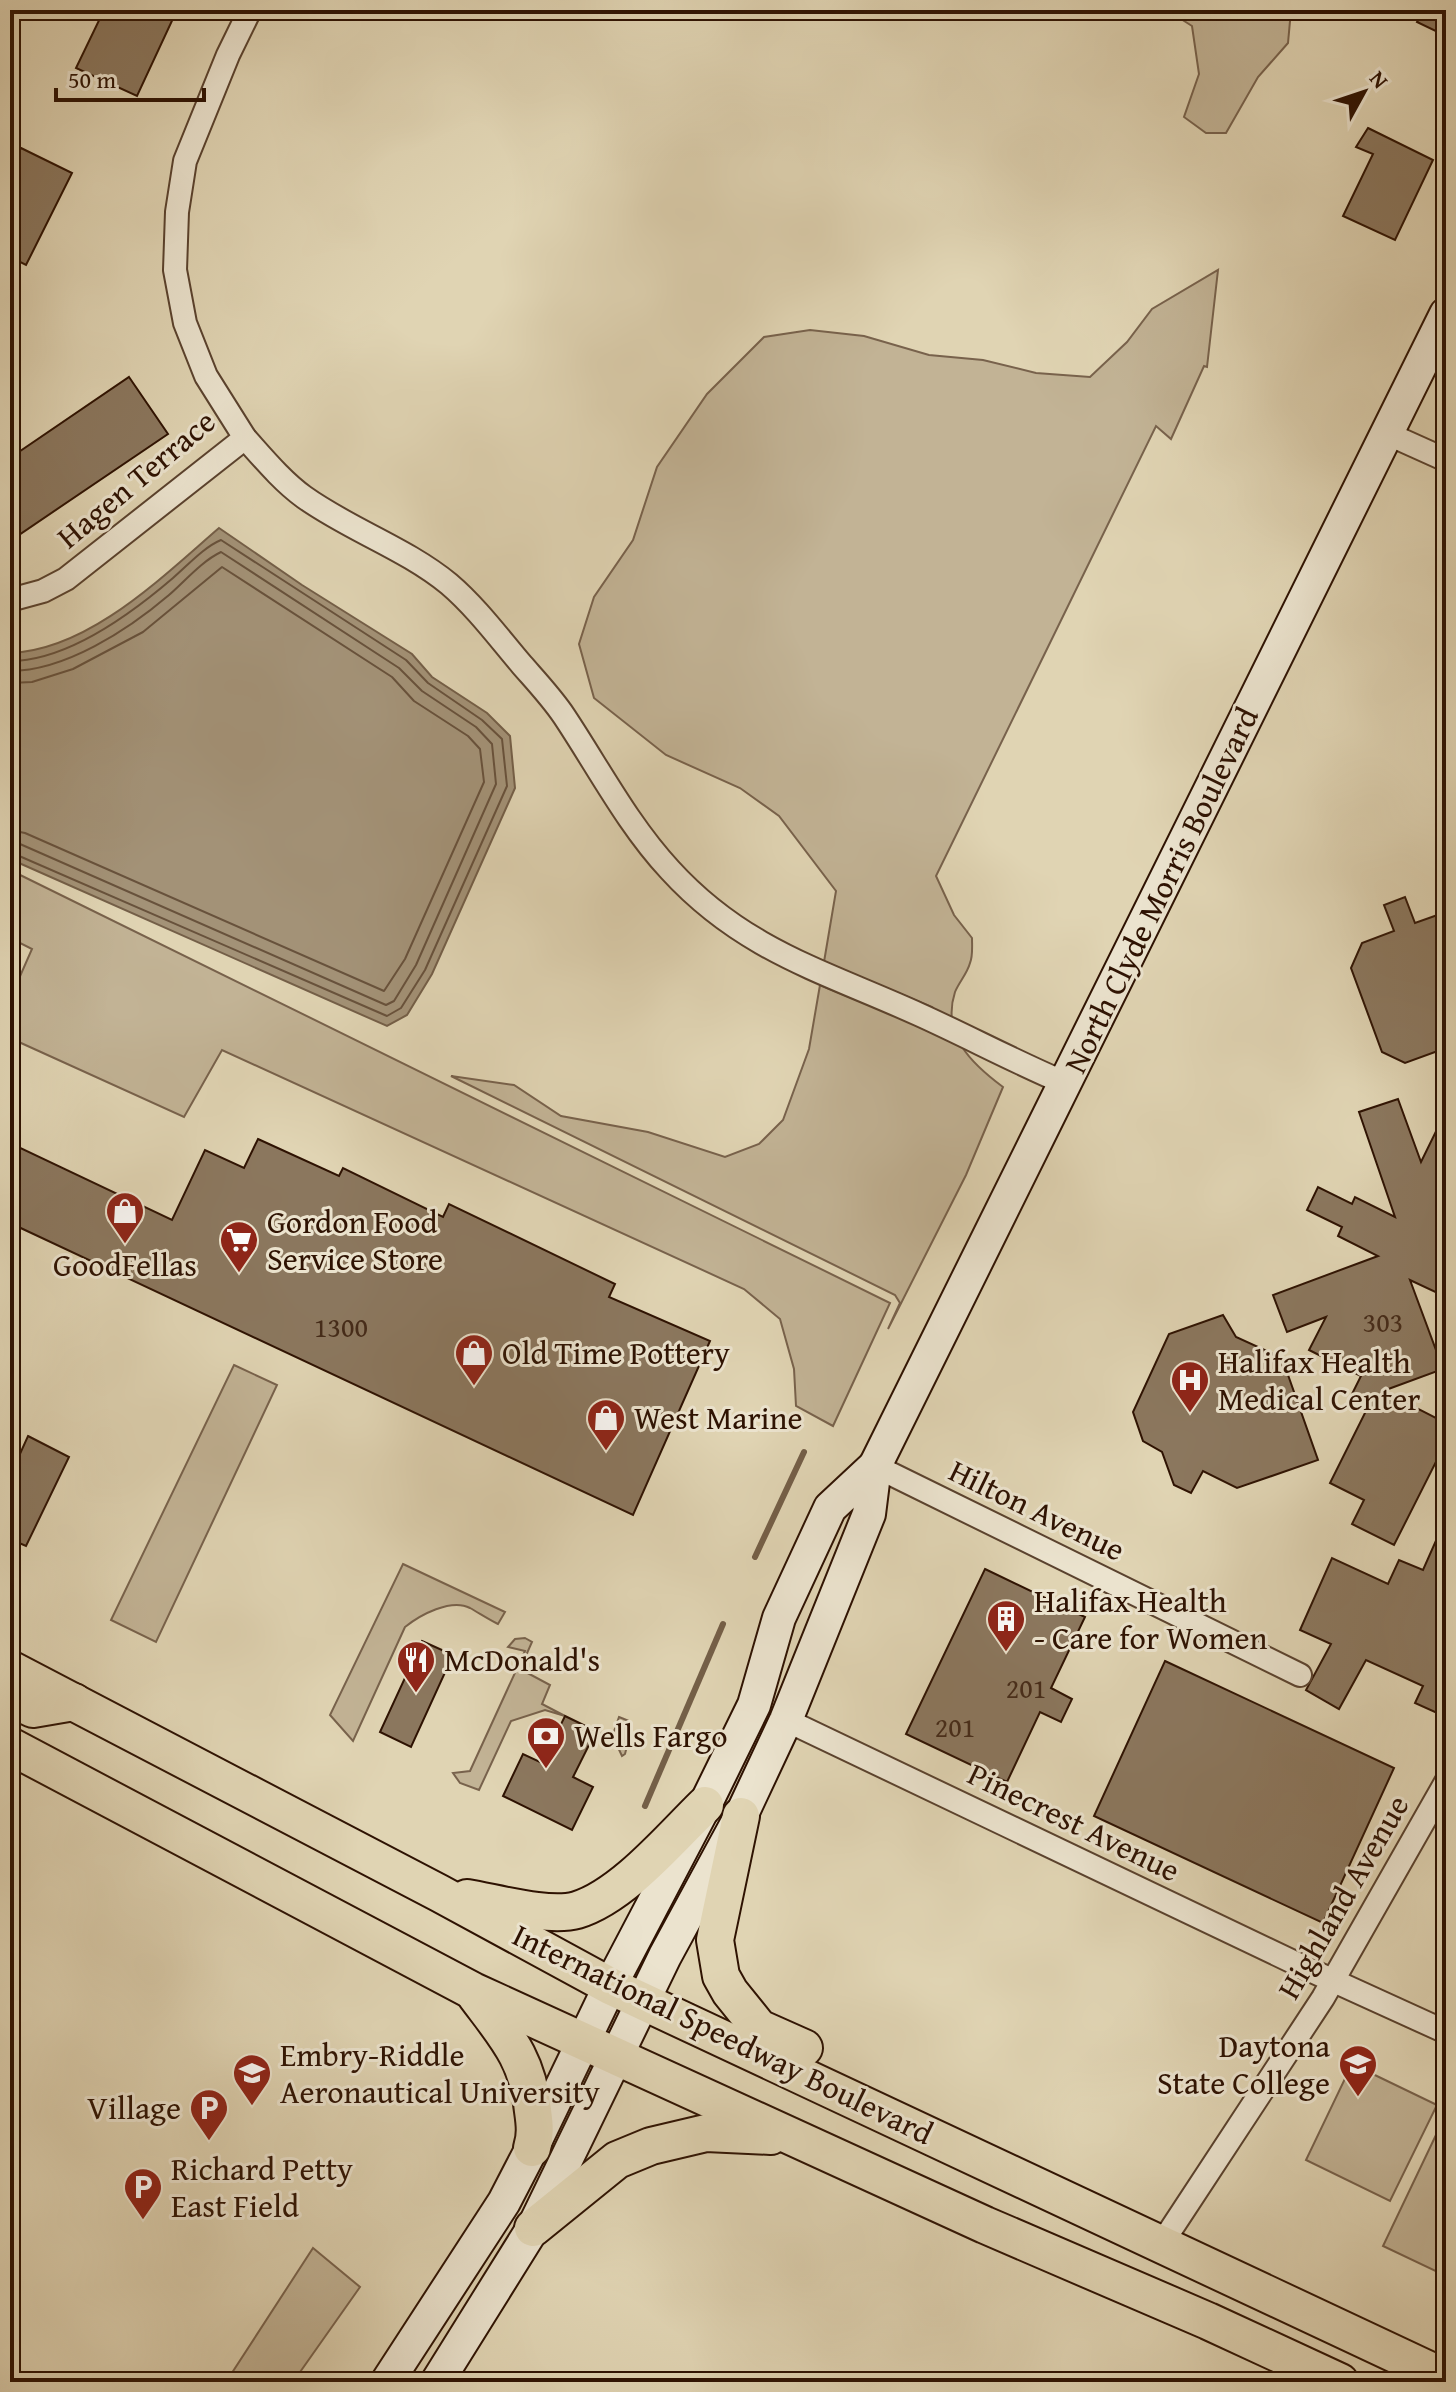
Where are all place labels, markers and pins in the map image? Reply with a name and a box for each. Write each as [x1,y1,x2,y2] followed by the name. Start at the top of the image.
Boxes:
[104,1190,146,1245] shop icon: GoodFellas
[267,1198,443,1282] place label: Gordon Food Service Store
[218,1219,260,1274] supermarket icon: Gordon Food Service Store
[53,1241,197,1288] place label: GoodFellas
[502,1329,730,1376] place label: Old Time Pottery
[453,1332,495,1387] shop icon: Old Time Pottery
[1218,1338,1421,1422] place label: Halifax Health Medical Center
[1169,1359,1211,1414] hospital icon: Halifax Health Medical Center
[634,1394,803,1441] place label: West Marine
[585,1397,627,1452] shop icon: West Marine
[1034,1577,1268,1661] place label: Halifax Health - Care for Women
[985,1598,1027,1653] building icon: Halifax Health - Care for Women
[444,1636,600,1683] place label: McDonald's
[395,1639,437,1694] restaurant icon: McDonald's
[574,1712,728,1759] place label: Wells Fargo
[525,1715,567,1770] bank icon: Wells Fargo
[1157,2022,1330,2106] place label: Daytona State College
[280,2031,600,2115] place label: Embry-Riddle Aeronautical University
[1337,2043,1379,2098] school or university icon: Daytona State College
[231,2052,273,2107] school or university icon: Embry-Riddle Aeronautical University
[87,2084,181,2131] place label: Village
[188,2087,230,2142] parking icon: Village
[171,2145,353,2229] place label: Richard Petty East Field
[122,2166,164,2221] parking icon: Richard Petty East Field

